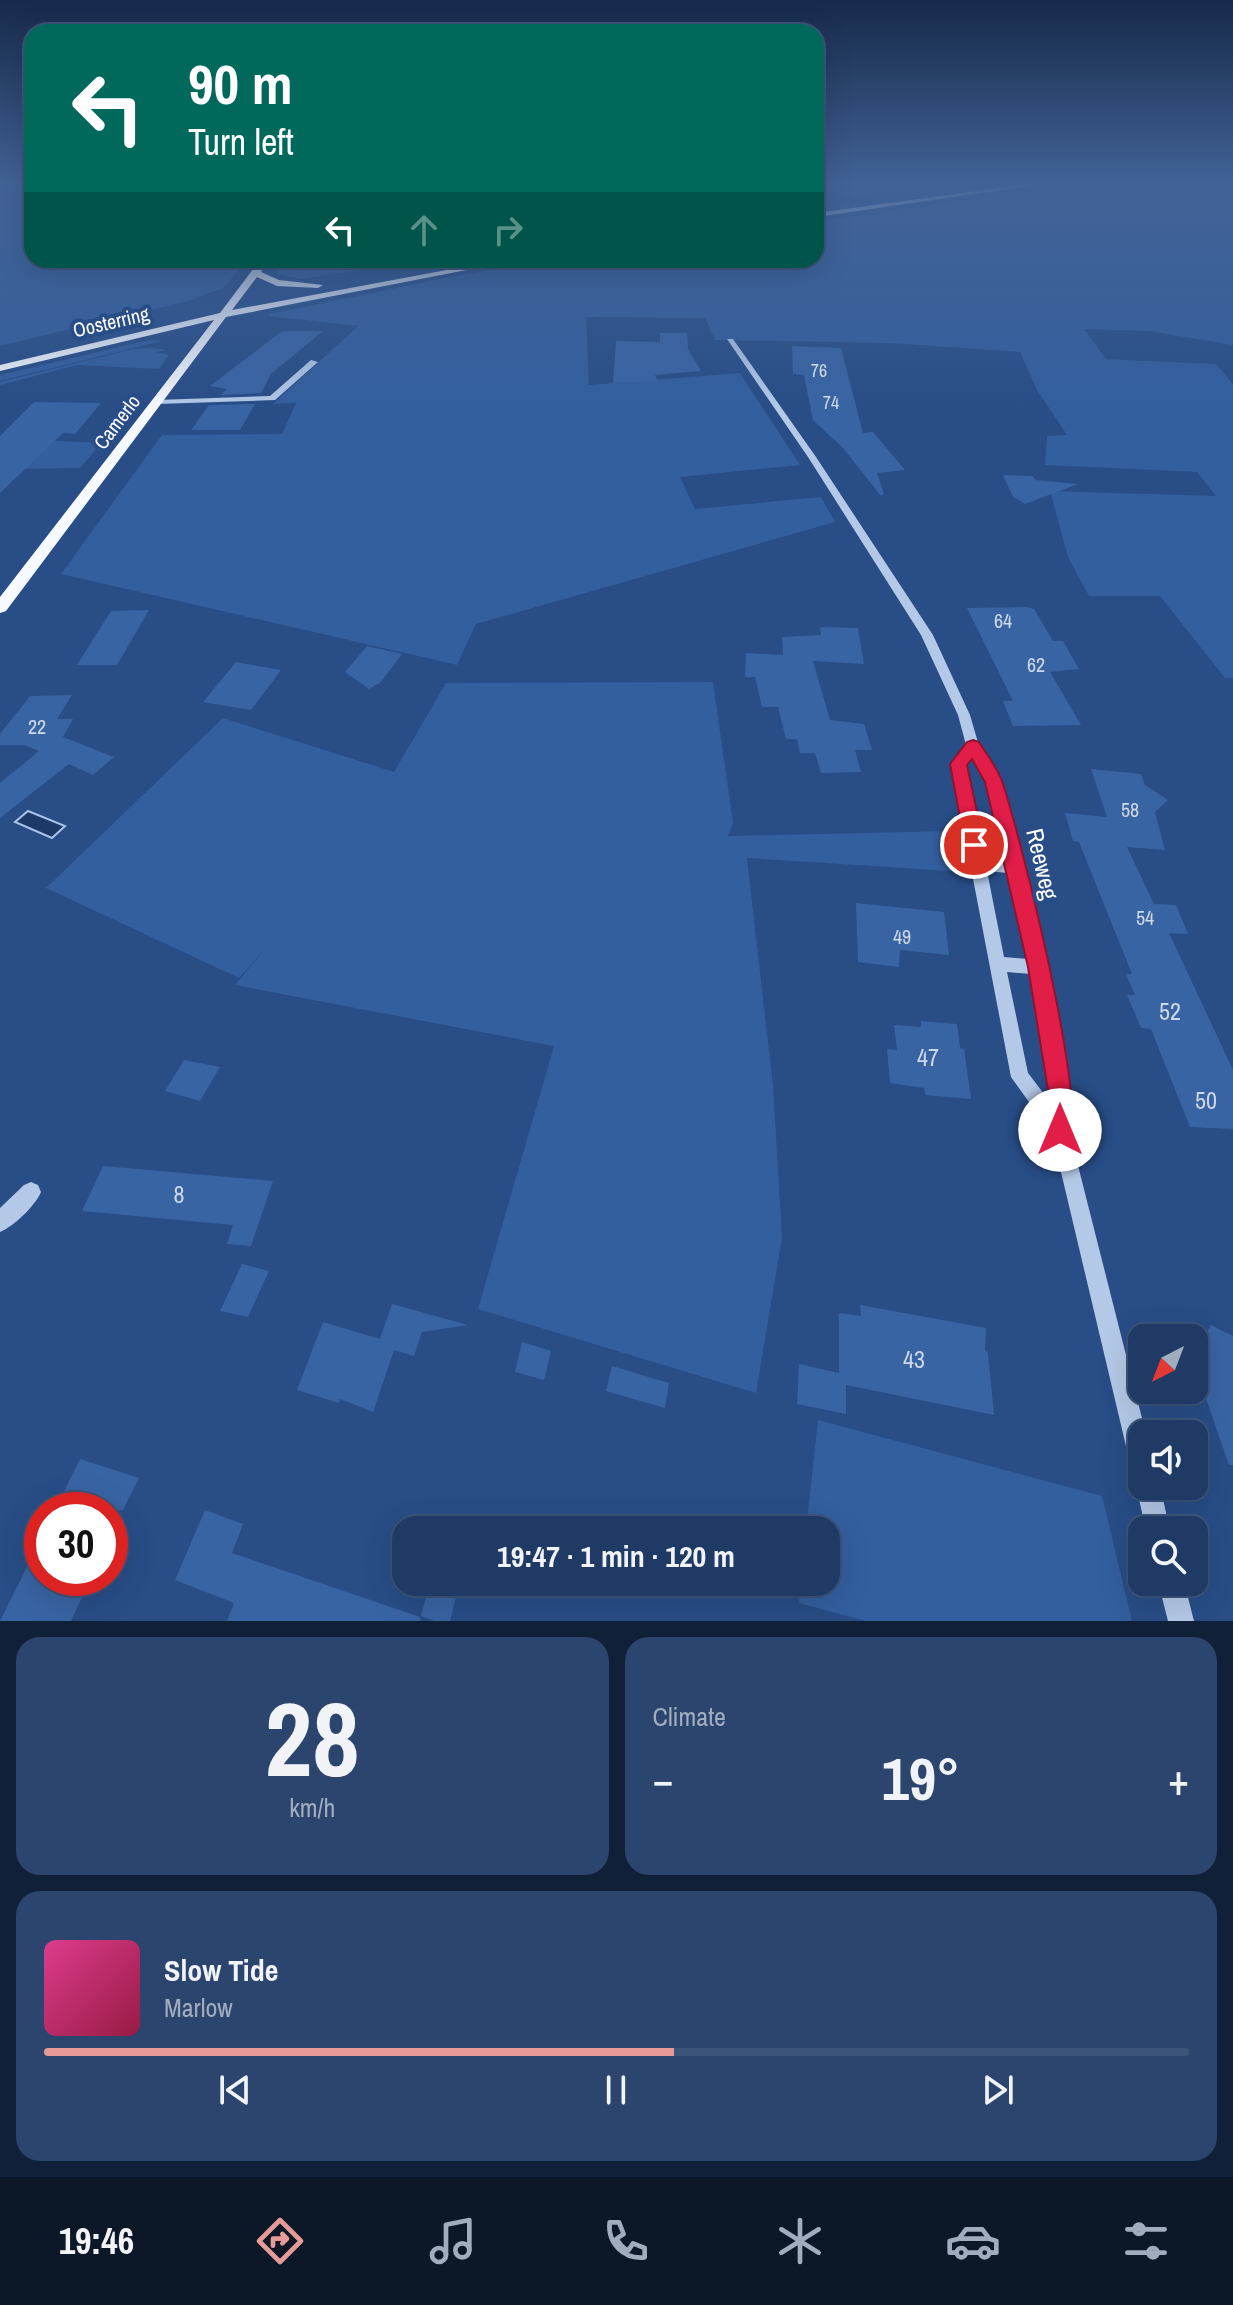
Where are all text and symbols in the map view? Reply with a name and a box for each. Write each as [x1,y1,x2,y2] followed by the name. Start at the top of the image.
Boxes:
[188,46,293,121] text: 90 m
[56,56,160,160] icon: left
[188,118,294,166] text: Turn left
[318,208,362,252] icon: left
[402,208,446,252] icon: ahead
[486,208,530,252] icon: right
[70,300,152,343] street label: Oosterring
[811,358,827,383] house number: 76
[87,389,146,455] street label: Camerlo
[823,390,839,415] house number: 74
[994,607,1012,634] house number: 64
[1027,651,1045,678] house number: 62
[28,713,46,740] house number: 22
[1121,796,1139,823] house number: 58
[940,811,1008,879] pin
[952,823,996,867] icon: arrive
[1019,825,1067,903] street label: Reeweg
[1136,904,1154,931] house number: 54
[893,923,911,950] house number: 49
[1159,995,1181,1027] house number: 52
[917,1041,939,1073] house number: 47
[1195,1084,1217,1116] house number: 50
[1018,1088,1102,1172] position arrow
[174,1178,184,1210] house number: 8
[1128,1324,1208,1404] north arrow
[1128,1324,1208,1596] map controls
[903,1343,925,1375] house number: 43
[1128,1420,1208,1500] button: sound
[24,1492,128,1596] speed limit sign: 30
[1128,1516,1208,1596] button: search
[497,1536,735,1576] text: 19:47 · 1 min · 120 m
[265,1668,360,1808] text: 28
[653,1699,726,1734] text: Climate
[881,1738,960,1819] text: 19°
[653,1749,674,1809] text: −
[1168,1749,1189,1809] text: +
[289,1790,335,1825] text: km/h
[164,1950,278,1990] text: Slow Tide
[164,1990,233,2025] text: Marlow
[213,2068,257,2112] icon: previous
[594,2068,638,2112] icon: pause
[976,2068,1020,2112] icon: next
[252,2213,308,2269] icon: directions
[425,2213,481,2269] icon: music
[598,2213,654,2269] icon: phone
[772,2213,828,2269] icon: climate
[945,2213,1001,2269] icon: car
[1118,2213,1174,2269] icon: filters
[59,2217,134,2265] text: 19:46

